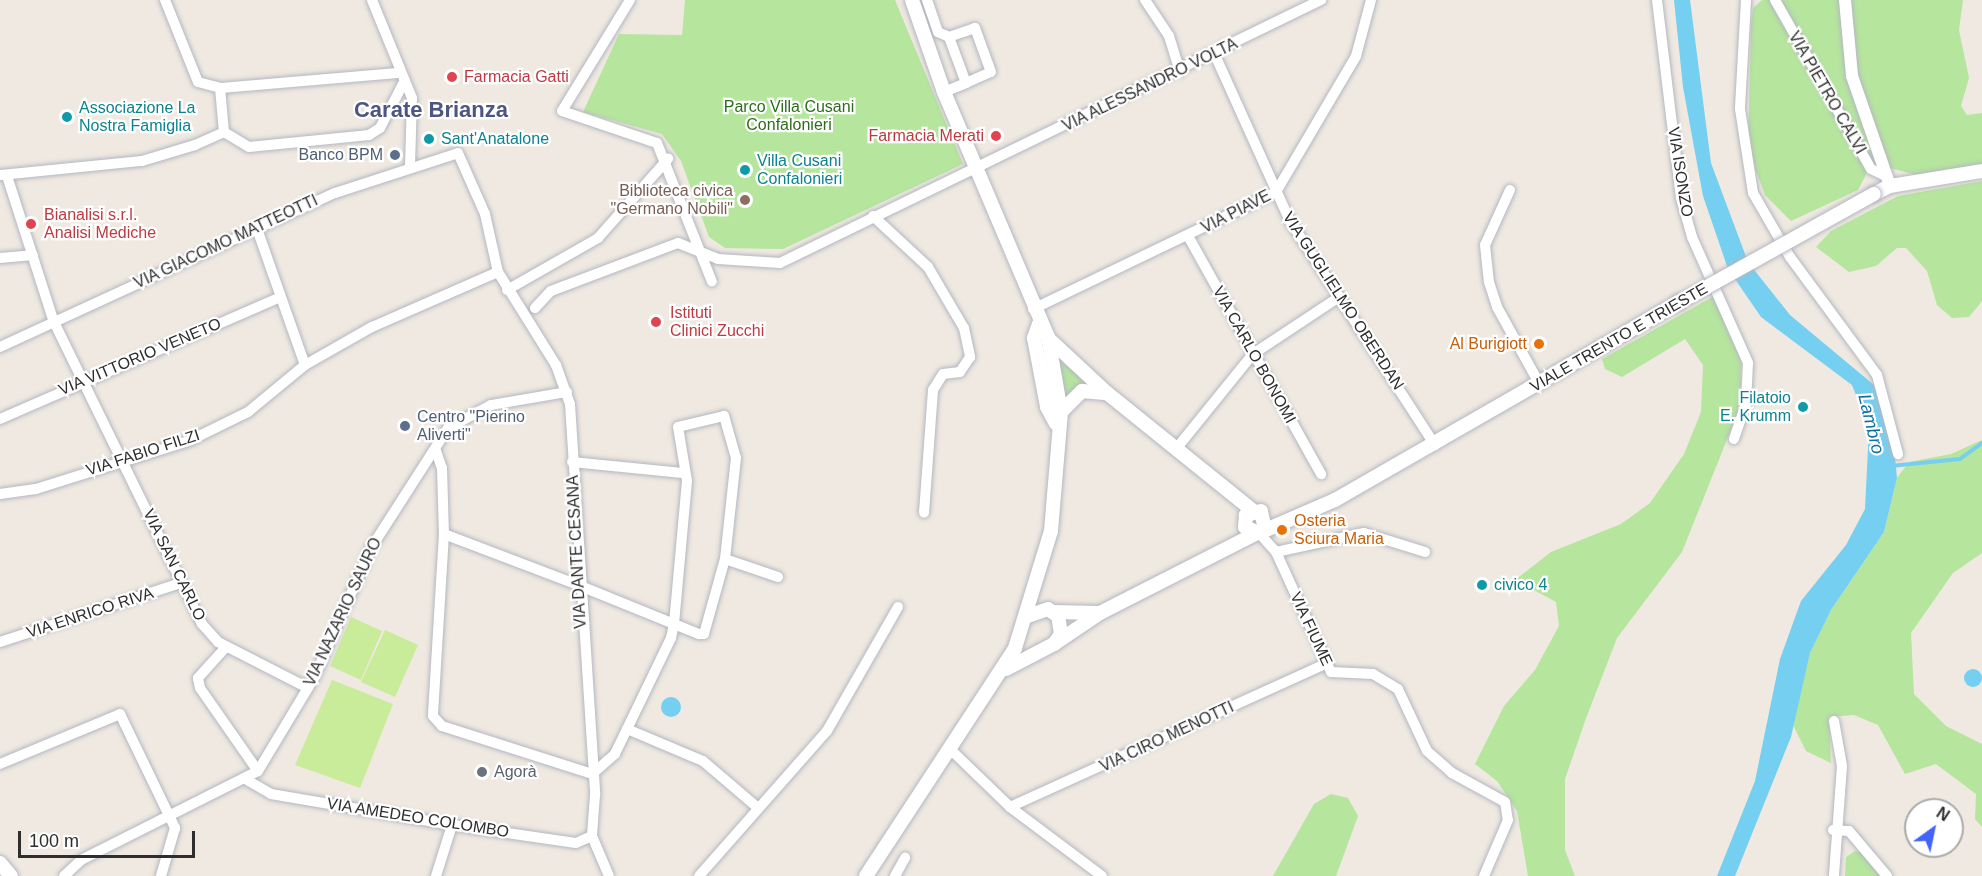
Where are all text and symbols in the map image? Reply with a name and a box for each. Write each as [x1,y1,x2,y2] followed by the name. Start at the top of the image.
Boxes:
[1784,28,1870,158] street label: VIA PIETRO CALVI
[1059,34,1241,136] street label: VIA ALESSANDRO VOLTA
[464,67,569,87] place label: Farmacia Gatti
[445,70,459,84] marker: Farmacia Gatti
[354,97,508,123] district label: Carate Brianza
[724,97,854,135] park label: Parco Villa Cusani Confalonieri
[79,98,196,136] place label: Associazione La Nostra Famiglia
[60,110,74,124] marker: Associazione La Nostra Famiglia
[1663,125,1697,219] street label: VIA ISONZO
[868,126,984,146] place label: Farmacia Merati
[441,129,549,149] place label: Sant'Anatalone
[989,129,1003,143] marker: Farmacia Merati
[422,132,436,146] marker: Sant'Anatalone
[299,145,383,165] place label: Banco BPM
[388,148,402,162] marker: Banco BPM
[757,151,842,189] place label: Villa Cusani Confalonieri
[738,163,752,177] marker: Villa Cusani Confalonieri
[610,181,733,219] place label: Biblioteca civica "Germano Nobili"
[1198,186,1274,238] street label: VIA PIAVE
[131,191,321,293] street label: VIA GIACOMO MATTEOTTI
[738,193,752,207] marker: Biblioteca civica "Germano Nobili"
[44,205,156,243] place label: Bianalisi s.r.l. Analisi Mediche
[1278,208,1408,394] street label: VIA GUGLIELMO OBERDAN
[22,215,40,233] marker: Bianalisi s.r.l. Analisi Mediche
[1527,279,1711,397] street label: VIALE TRENTO E TRIESTE
[1208,283,1300,427] street label: VIA CARLO BONOMI
[670,303,764,341] place label: Istituti Clinici Zucchi
[647,313,665,331] marker: Istituti Clinici Zucchi
[55,314,225,400] street label: VIA VITTORIO VENETO
[1450,334,1527,354] place label: Al Burigiott
[1532,337,1546,351] marker: Al Burigiott
[1720,388,1791,426] place label: Filatoio E. Krumm
[1853,392,1889,456] water label: Lambro
[1796,400,1810,414] marker: Filatoio E. Krumm
[417,407,525,445] place label: Centro "Pierino Aliverti"
[398,419,412,433] marker: Centro "Pierino Aliverti"
[83,425,203,481] street label: VIA FABIO FILZI
[563,474,591,630] street label: VIA DANTE CESANA
[138,506,210,624] street label: VIA SAN CARLO
[1294,511,1384,549] place label: Osteria Sciura Maria
[1275,523,1289,537] marker: Osteria Sciura Maria
[300,534,386,690] street label: VIA NAZARIO SAURO
[1494,575,1547,595] place label: civico 4
[1475,578,1489,592] marker: civico 4
[24,583,156,643] street label: VIA ENRICO RIVA
[1285,589,1337,669] street label: VIA FIUME
[1096,697,1238,777] street label: VIA CIRO MENOTTI
[494,762,537,782] place label: Agorà
[475,765,489,779] marker: Agorà
[325,794,511,842] street label: VIA AMEDEO COLOMBO
[1904,798,1964,858] north arrow
[1934,804,1952,824] text: N
[21,819,198,857] scale bar
[29,831,79,851] text: 100 m

